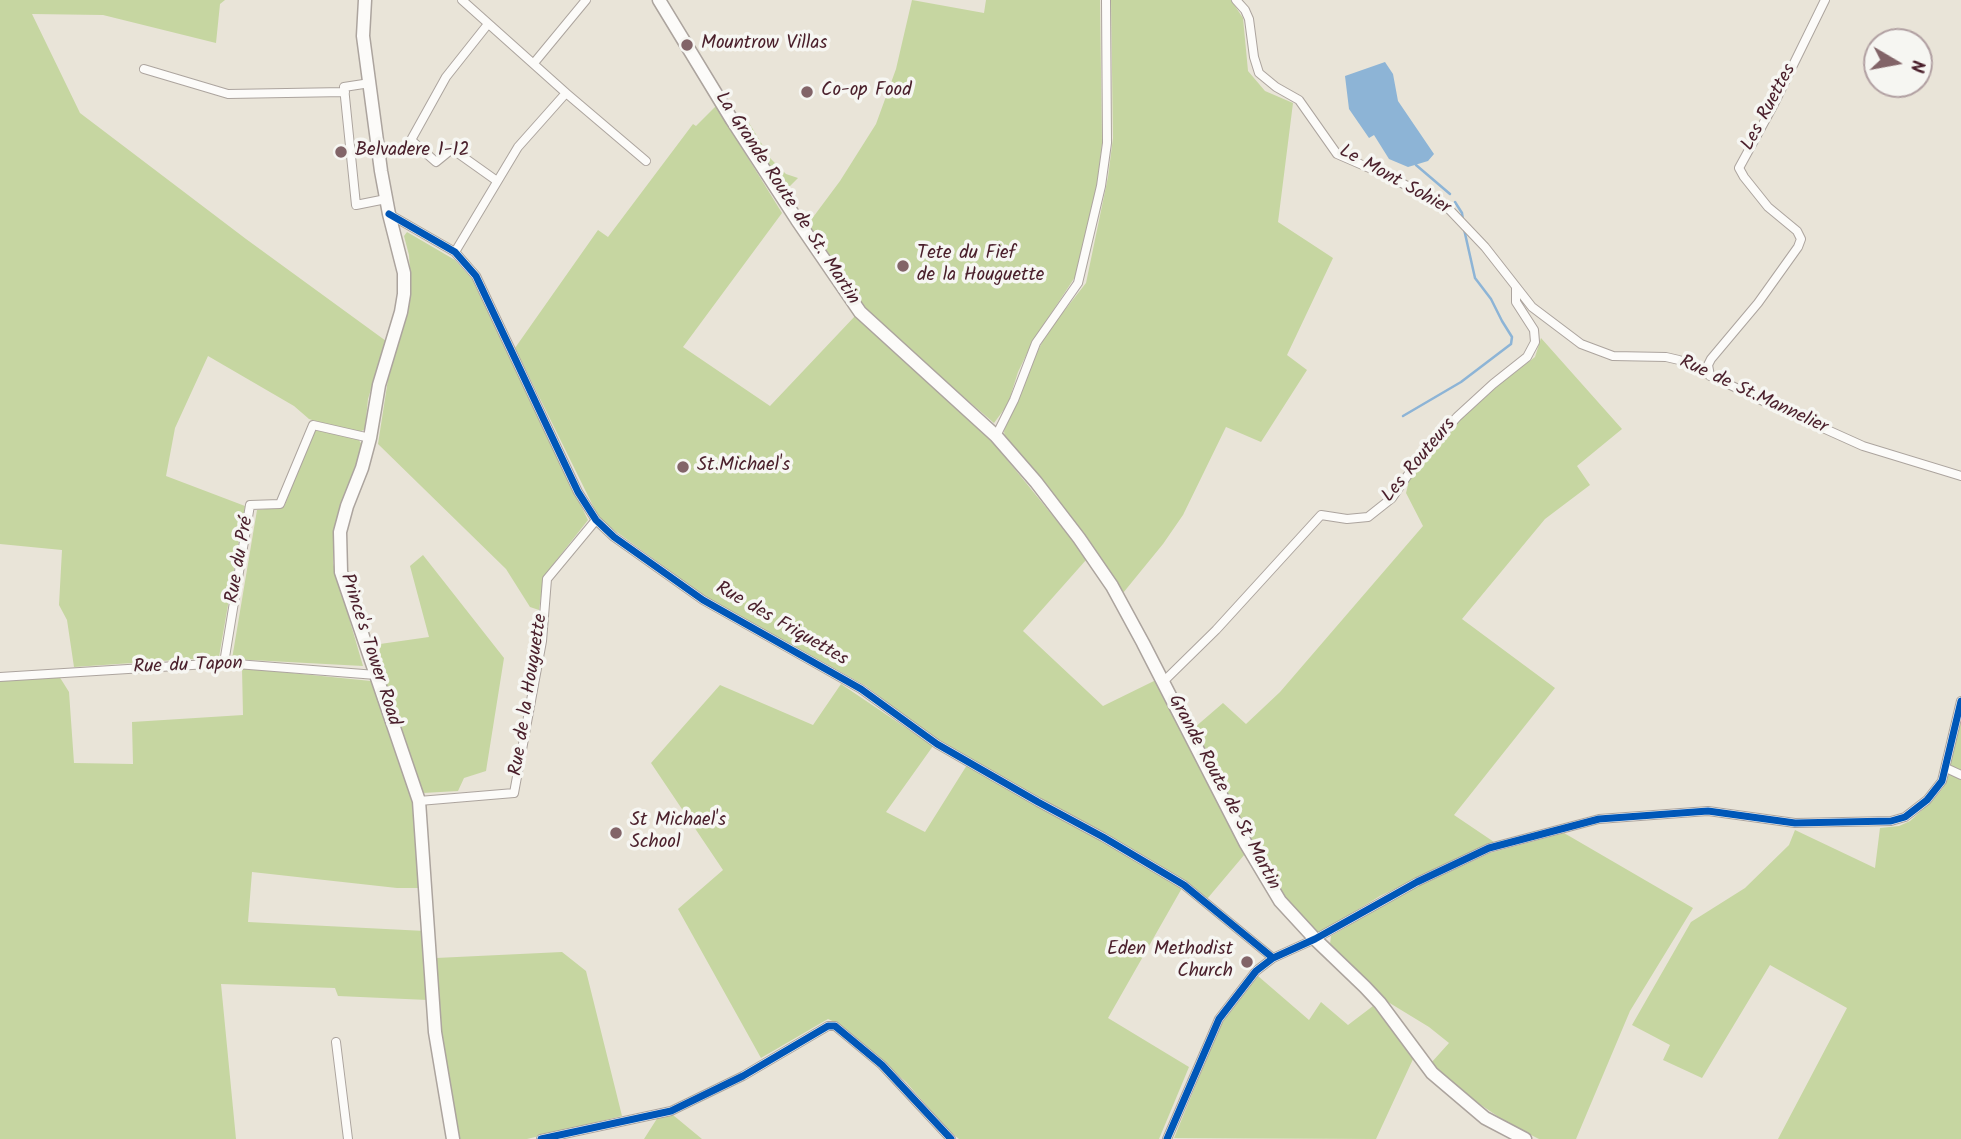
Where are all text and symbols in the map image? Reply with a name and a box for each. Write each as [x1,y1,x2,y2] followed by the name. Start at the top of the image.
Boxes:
[1863,28,1933,98] north arrow
[701,34,827,56] place label: Mountrow Villas
[679,37,695,53] marker: Mountrow Villas
[1901,58,1933,75] text: N
[1738,61,1802,155] street label: Les Ruettes
[821,81,912,103] place label: Co-op Food
[799,84,815,100] marker: Co-op Food
[709,88,863,310] street label: La Grande Route de St. Martin
[355,141,469,163] place label: Belvadere 1-12
[1334,141,1454,221] street label: Le Mont Sohier
[333,144,349,160] marker: Belvadere 1-12
[917,244,1044,288] place label: Tete du Fief de la Houguette
[895,258,911,274] marker: Tete du Fief de la Houguette
[1675,352,1831,440] street label: Rue de St.Mannelier
[1378,414,1462,508] street label: Les Routeurs
[697,456,790,478] place label: St.Michael's
[675,459,691,475] marker: St.Michael's
[222,515,260,605] street label: Rue du Pré
[334,571,404,729] street label: Prince's Tower Road
[711,578,851,672] street label: Rue des Friquettes
[506,612,554,778] street label: Rue de la Houguette
[133,654,243,680] street label: Rue du Tapon
[1162,691,1284,895] street label: Grande Route de St Martin
[630,811,726,855] place label: St Michael's School
[608,825,624,841] marker: St Michael's School
[1107,940,1233,984] place label: Eden Methodist Church
[1239,954,1255,970] marker: Eden Methodist Church

